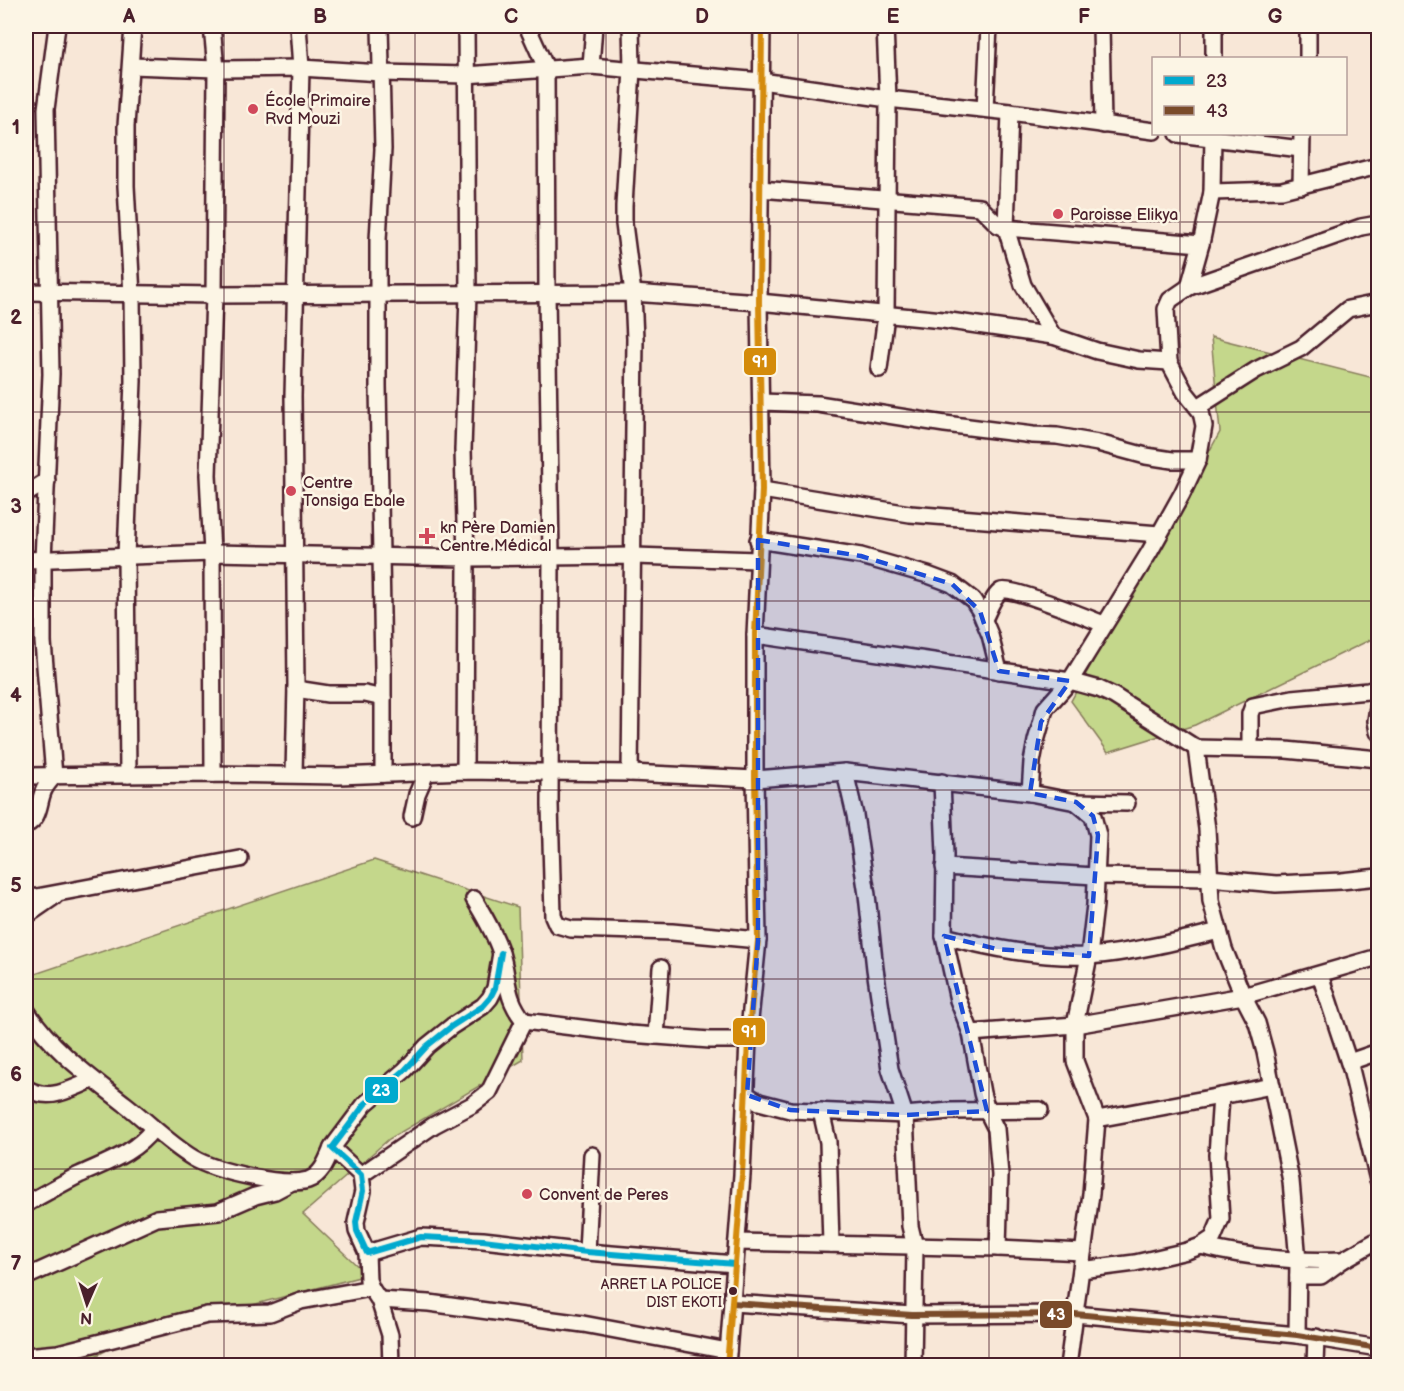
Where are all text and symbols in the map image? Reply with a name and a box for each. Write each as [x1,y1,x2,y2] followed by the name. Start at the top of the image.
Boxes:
[122,5,136,29] text: A
[313,5,327,29] text: B
[504,5,518,29] text: C
[695,5,709,29] text: D
[887,5,900,29] text: E
[1078,5,1090,29] text: F
[1268,5,1283,29] text: G
[1152,57,1347,135] legend
[1206,71,1227,92] text: 23
[265,90,371,129] place label: École Primaire Rvd Mouzi
[1206,101,1228,122] text: 43
[246,102,260,116] marker: École Primaire Rvd Mouzi
[12,116,20,140] text: 1
[1070,206,1178,225] place label: Paroisse Elikya
[1051,207,1065,221] marker: Paroisse Elikya
[10,306,22,330] text: 2
[743,347,777,376] line badge: 91
[752,353,768,372] text: 91
[303,474,405,511] place label: Centre Tonsiga Ebale
[284,484,298,498] marker: Centre Tonsiga Ebale
[10,495,22,519] text: 3
[440,519,556,556] place label: kn Père Damien Centre Médical
[418,527,436,545] marker: kn Père Damien Centre Médical
[10,684,22,708] text: 4
[10,874,22,898] text: 5
[732,1017,766,1046] line badge: 91
[741,1023,757,1042] text: 91
[10,1063,22,1087] text: 6
[364,1076,399,1104] line badge: 23
[372,1082,390,1101] text: 23
[539,1186,669,1205] place label: Convent de Peres
[520,1187,534,1201] marker: Convent de Peres
[10,1252,22,1276] text: 7
[57,1274,117,1334] north arrow
[601,1276,722,1311] place label: ARRET LA POLICE DIST EKOTI
[727,1285,739,1297] marker: ARRET LA POLICE DIST EKOTI
[1039,1300,1073,1329] line badge: 43
[1047,1306,1065,1325] text: 43
[80,1308,93,1327] text: N

